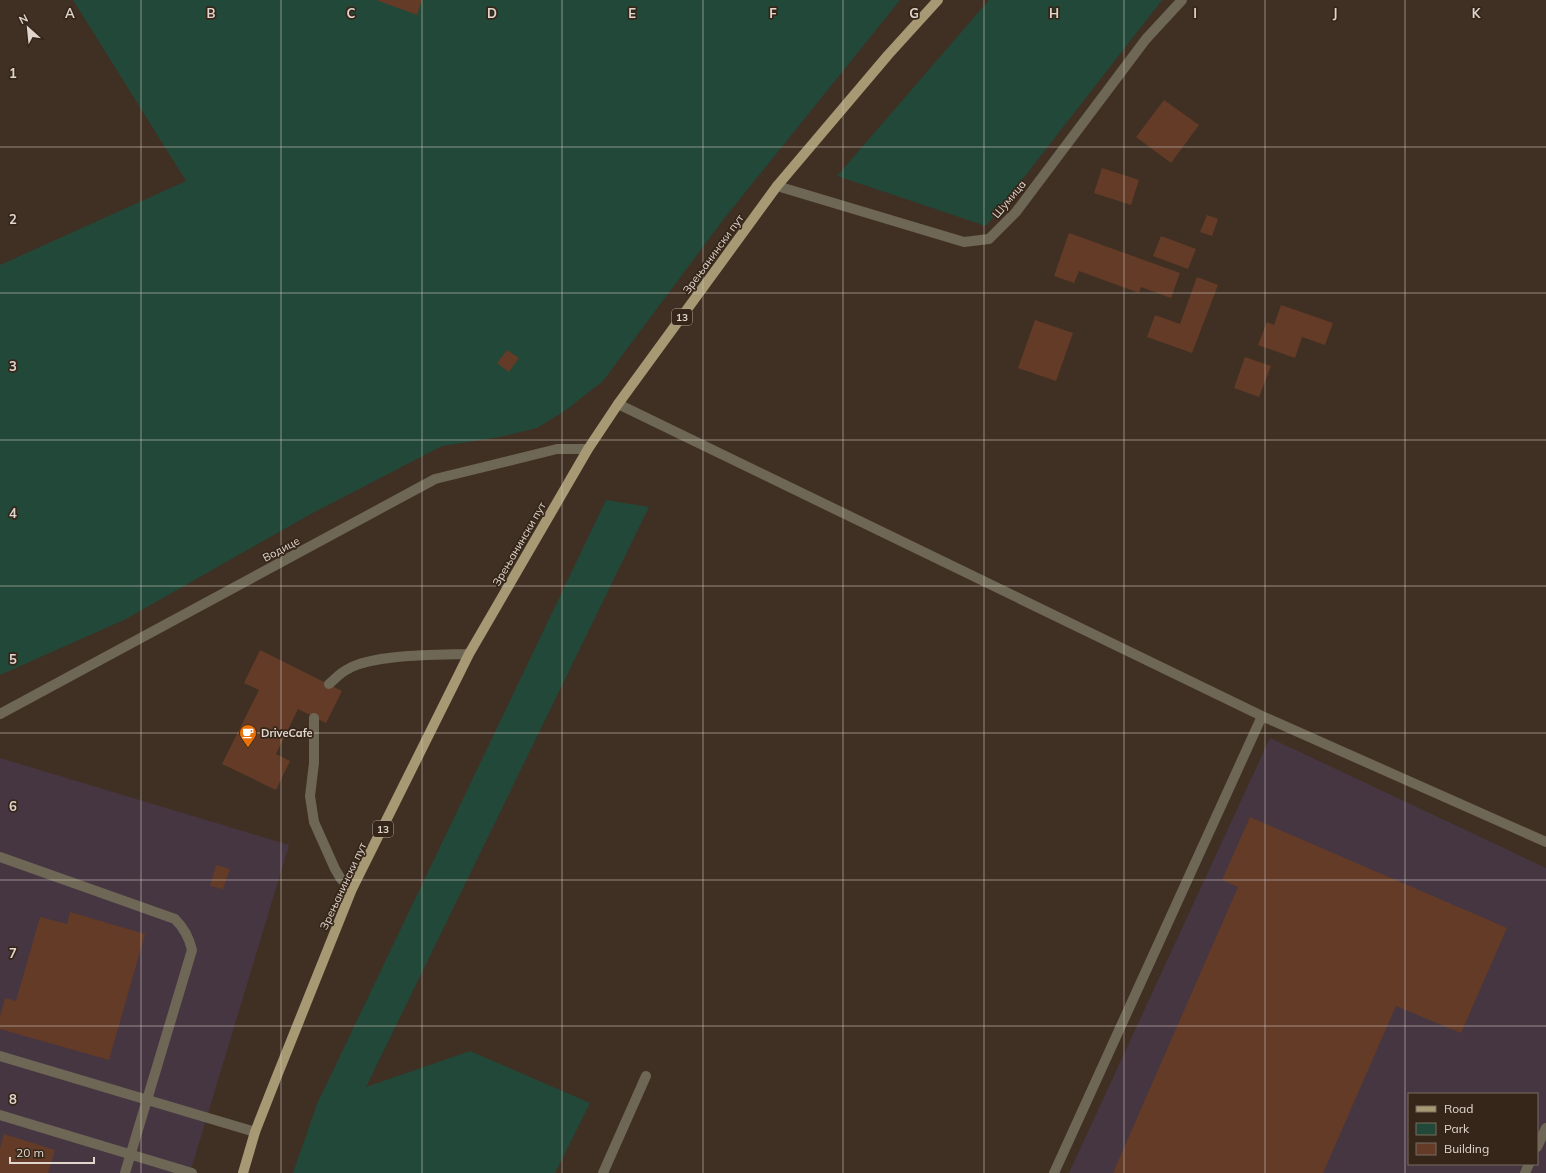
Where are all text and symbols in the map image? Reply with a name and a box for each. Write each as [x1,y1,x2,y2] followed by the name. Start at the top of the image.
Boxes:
[65,5,75,21] text: A
[207,5,216,21] text: B
[347,5,356,21] text: C
[487,5,497,21] text: D
[628,5,636,21] text: E
[769,5,777,21] text: F
[909,5,919,21] text: G
[1049,5,1059,21] text: H
[1193,5,1197,21] text: I
[1333,5,1337,21] text: J
[1472,5,1482,21] text: K
[8,8,48,48] north arrow
[17,11,30,27] text: N
[9,65,17,81] text: 1
[989,177,1029,221] street label: Шумица
[9,211,17,227] text: 2
[679,212,747,296] street label: Зрењанински пут
[672,309,692,325] road number: 13
[9,358,17,374] text: 3
[489,499,549,589] street label: Зрењанински пут
[9,505,17,521] text: 4
[260,533,302,565] street label: Водице
[9,651,17,667] text: 5
[238,723,258,748] cafe icon: DriveCafe
[261,726,313,740] place label: DriveCafe
[9,798,17,814] text: 6
[373,821,393,837] road number: 13
[317,840,369,932] street label: Зрењанински пут
[9,945,17,961] text: 7
[9,1091,17,1107] text: 8
[1408,1093,1538,1165] legend
[1444,1101,1473,1116] text: Road
[1444,1121,1470,1136] text: Park
[10,1139,94,1165] scale bar
[1444,1141,1489,1156] text: Building
[16,1145,44,1160] text: 20 m

